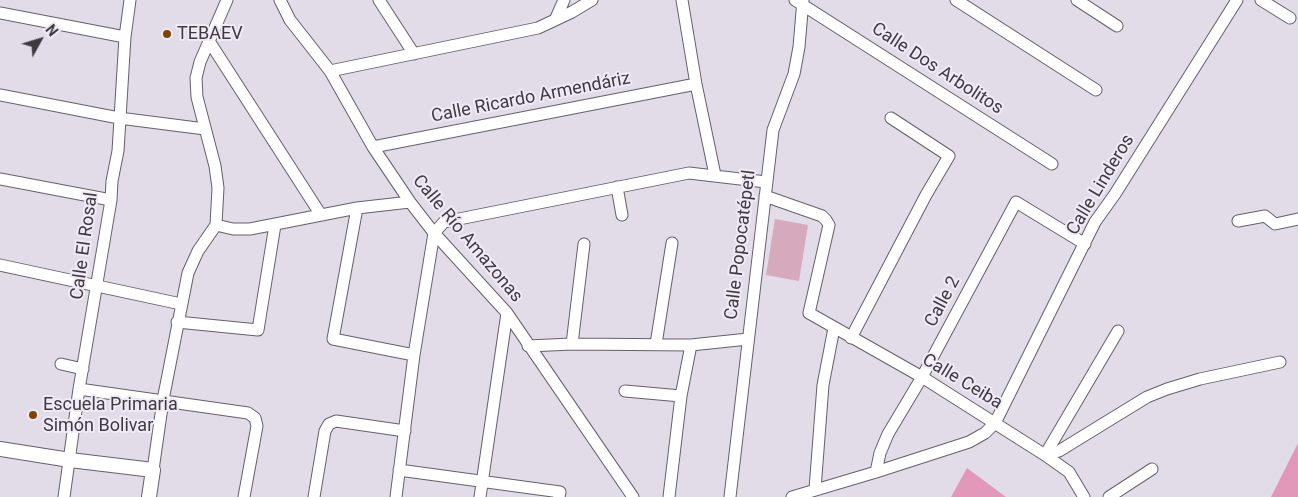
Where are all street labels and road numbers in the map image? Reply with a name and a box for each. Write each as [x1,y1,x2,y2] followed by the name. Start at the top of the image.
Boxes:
[867,18,1007,120] street label: Calle Dos Arbolitos
[430,68,632,128] street label: Calle Ricardo Armendáriz
[1063,131,1139,239] street label: Calle Linderos
[721,169,761,321] street label: Calle Popocatépetl
[407,171,527,307] street label: Calle Río Amazonas
[67,191,103,301] street label: Calle El Rosal
[921,273,965,331] street label: Calle 2
[918,350,1006,414] street label: Calle Ceiba

